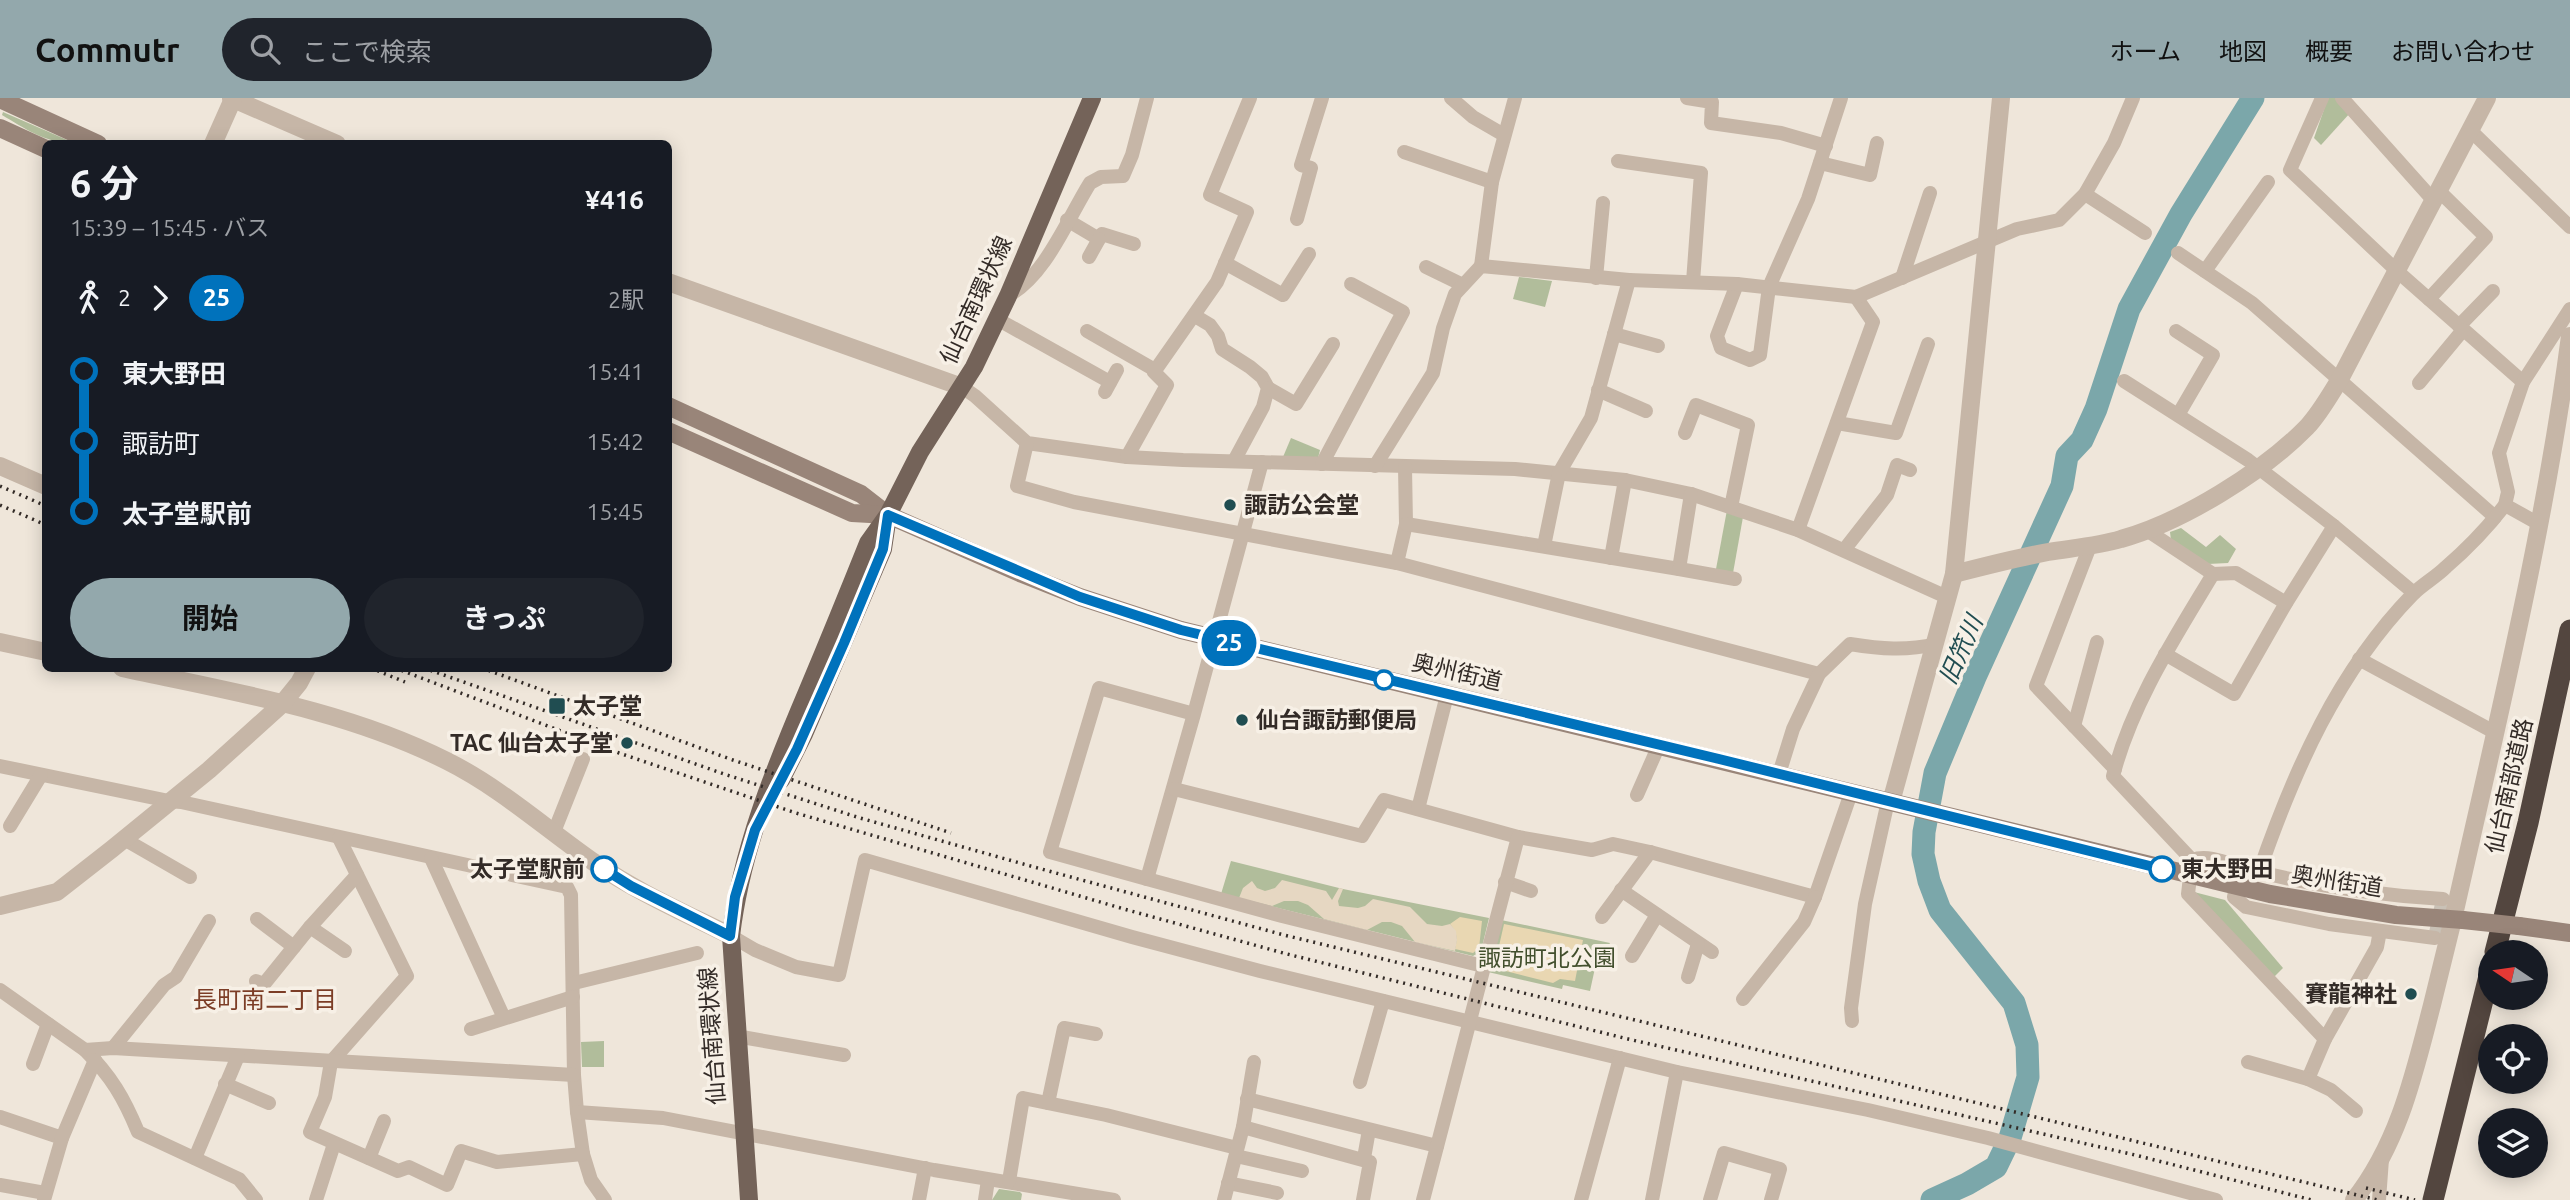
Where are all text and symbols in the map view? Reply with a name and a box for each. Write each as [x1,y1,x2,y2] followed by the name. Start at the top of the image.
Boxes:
[222,18,712,81] search box
[246,30,284,68] icon: search
[35,31,180,68] text: Commutr
[302,37,432,66] text: ここで検索
[2110,38,2181,65] text: ホーム
[2219,38,2267,65] text: 地図
[2305,38,2353,65] text: 概要
[2391,38,2535,65] text: お問い合わせ
[70,162,138,204] text: 6 分
[585,185,644,214] text: ¥416
[70,215,269,240] text: 15:39 – 15:45 · バス
[935,232,1016,368] street label: 仙台南環状線
[70,279,108,317] icon: walk
[141,279,179,317] icon: forward
[203,284,230,311] text: 25
[118,285,131,310] text: 2
[608,287,644,312] text: 2駅
[122,359,226,388] text: 東大野田
[586,359,644,384] text: 15:41
[122,429,200,458] text: 諏訪町
[586,429,644,454] text: 15:42
[1244,492,1359,517] place label: 諏訪公会堂
[1222,497,1238,513] marker: 諏訪公会堂
[122,499,252,528] text: 太子堂駅前
[586,499,644,524] text: 15:45
[70,578,350,658] button: 開始
[364,578,644,658] button: きっぷ
[1934,609,1989,688] water label: 旧笊川
[1198,620,1260,666] line badge: 25
[1215,629,1243,656] text: 25
[1409,649,1505,694] street label: 奥州街道
[1374,670,1394,690] unlabelled marker
[573,693,642,718] place label: 太子堂
[547,696,567,716] marker: 太子堂
[1256,707,1417,732] place label: 仙台諏訪郵便局
[1234,712,1250,728] marker: 仙台諏訪郵便局
[2481,716,2536,856] street label: 仙台南部道路
[450,730,613,755] place label: TAC 仙台太子堂
[619,735,635,751] marker: TAC 仙台太子堂
[470,856,585,881] place label: 太子堂駅前
[591,856,617,882] marker: 太子堂駅前
[2149,856,2175,882] marker: 東大野田
[2181,856,2273,881] place label: 東大野田
[2290,861,2384,900] street label: 奥州街道
[2478,940,2548,1010] north arrow
[2478,940,2548,1178] map controls
[1478,945,1616,970] park label: 諏訪町北公園
[694,966,729,1106] street label: 仙台南環状線
[2305,981,2397,1006] place label: 賽龍神社
[193,986,337,1013] district label: 長町南二丁目
[2403,986,2419,1002] marker: 賽龍神社
[2478,1024,2548,1094] button: locate
[2478,1108,2548,1178] button: layers

